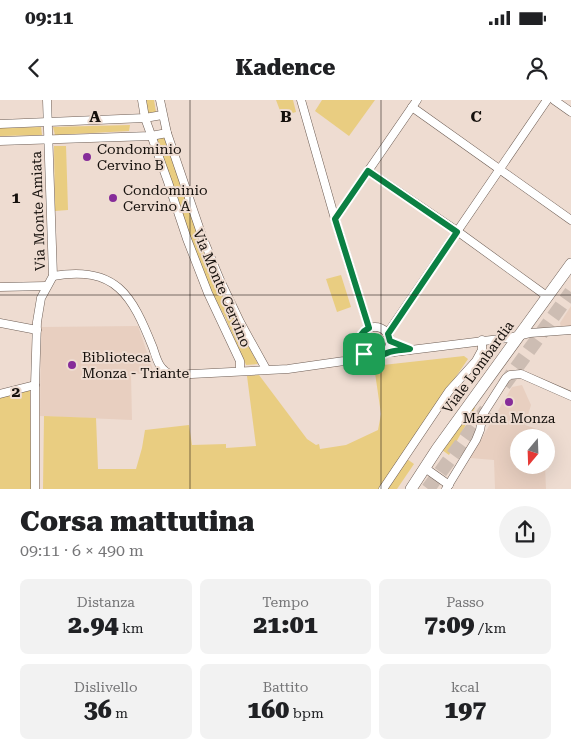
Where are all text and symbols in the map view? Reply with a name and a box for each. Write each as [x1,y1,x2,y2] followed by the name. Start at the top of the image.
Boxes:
[25,6,74,29] text: 09:11
[20,54,48,82] icon: back
[523,54,551,82] icon: person
[236,55,335,80] text: Kadence
[89,107,101,126] text: A
[280,107,292,126] text: B
[470,107,482,126] text: C
[97,141,182,173] place label: Condominio Cervino B
[28,150,48,271] street label: Via Monte Amiata
[81,151,93,163] marker: Condominio Cervino B
[123,182,208,214] place label: Condominio Cervino A
[12,188,21,207] text: 1
[107,192,119,204] marker: Condominio Cervino A
[190,227,254,349] street label: Via Monte Cervino
[439,317,517,416] street label: Viale Lombardia
[343,333,385,375] pin
[350,340,378,368] icon: arrive
[82,349,189,381] place label: Biblioteca Monza - Triante
[66,359,78,371] marker: Biblioteca Monza - Triante
[12,382,21,401] text: 2
[503,396,515,408] marker: Mazda Monza
[463,410,556,426] place label: Mazda Monza
[510,429,555,474] north arrow
[510,429,555,474] map controls
[20,505,254,538] text: Corsa mattutina
[499,506,551,558] button: share
[20,541,144,560] text: 09:11 · 6 × 490 m
[77,594,135,610] text: Distanza
[262,594,309,610] text: Tempo
[446,594,484,610] text: Passo
[68,610,118,639] text: 2.94
[253,610,318,639] text: 21:01
[424,610,474,639] text: 7:09
[118,620,144,636] text: km
[474,620,506,636] text: /km
[74,679,138,695] text: Dislivello
[263,679,308,695] text: Battito
[451,679,479,695] text: kcal
[84,695,112,724] text: 36
[247,695,289,724] text: 160
[444,695,486,724] text: 197
[112,705,128,721] text: m
[289,705,324,721] text: bpm

